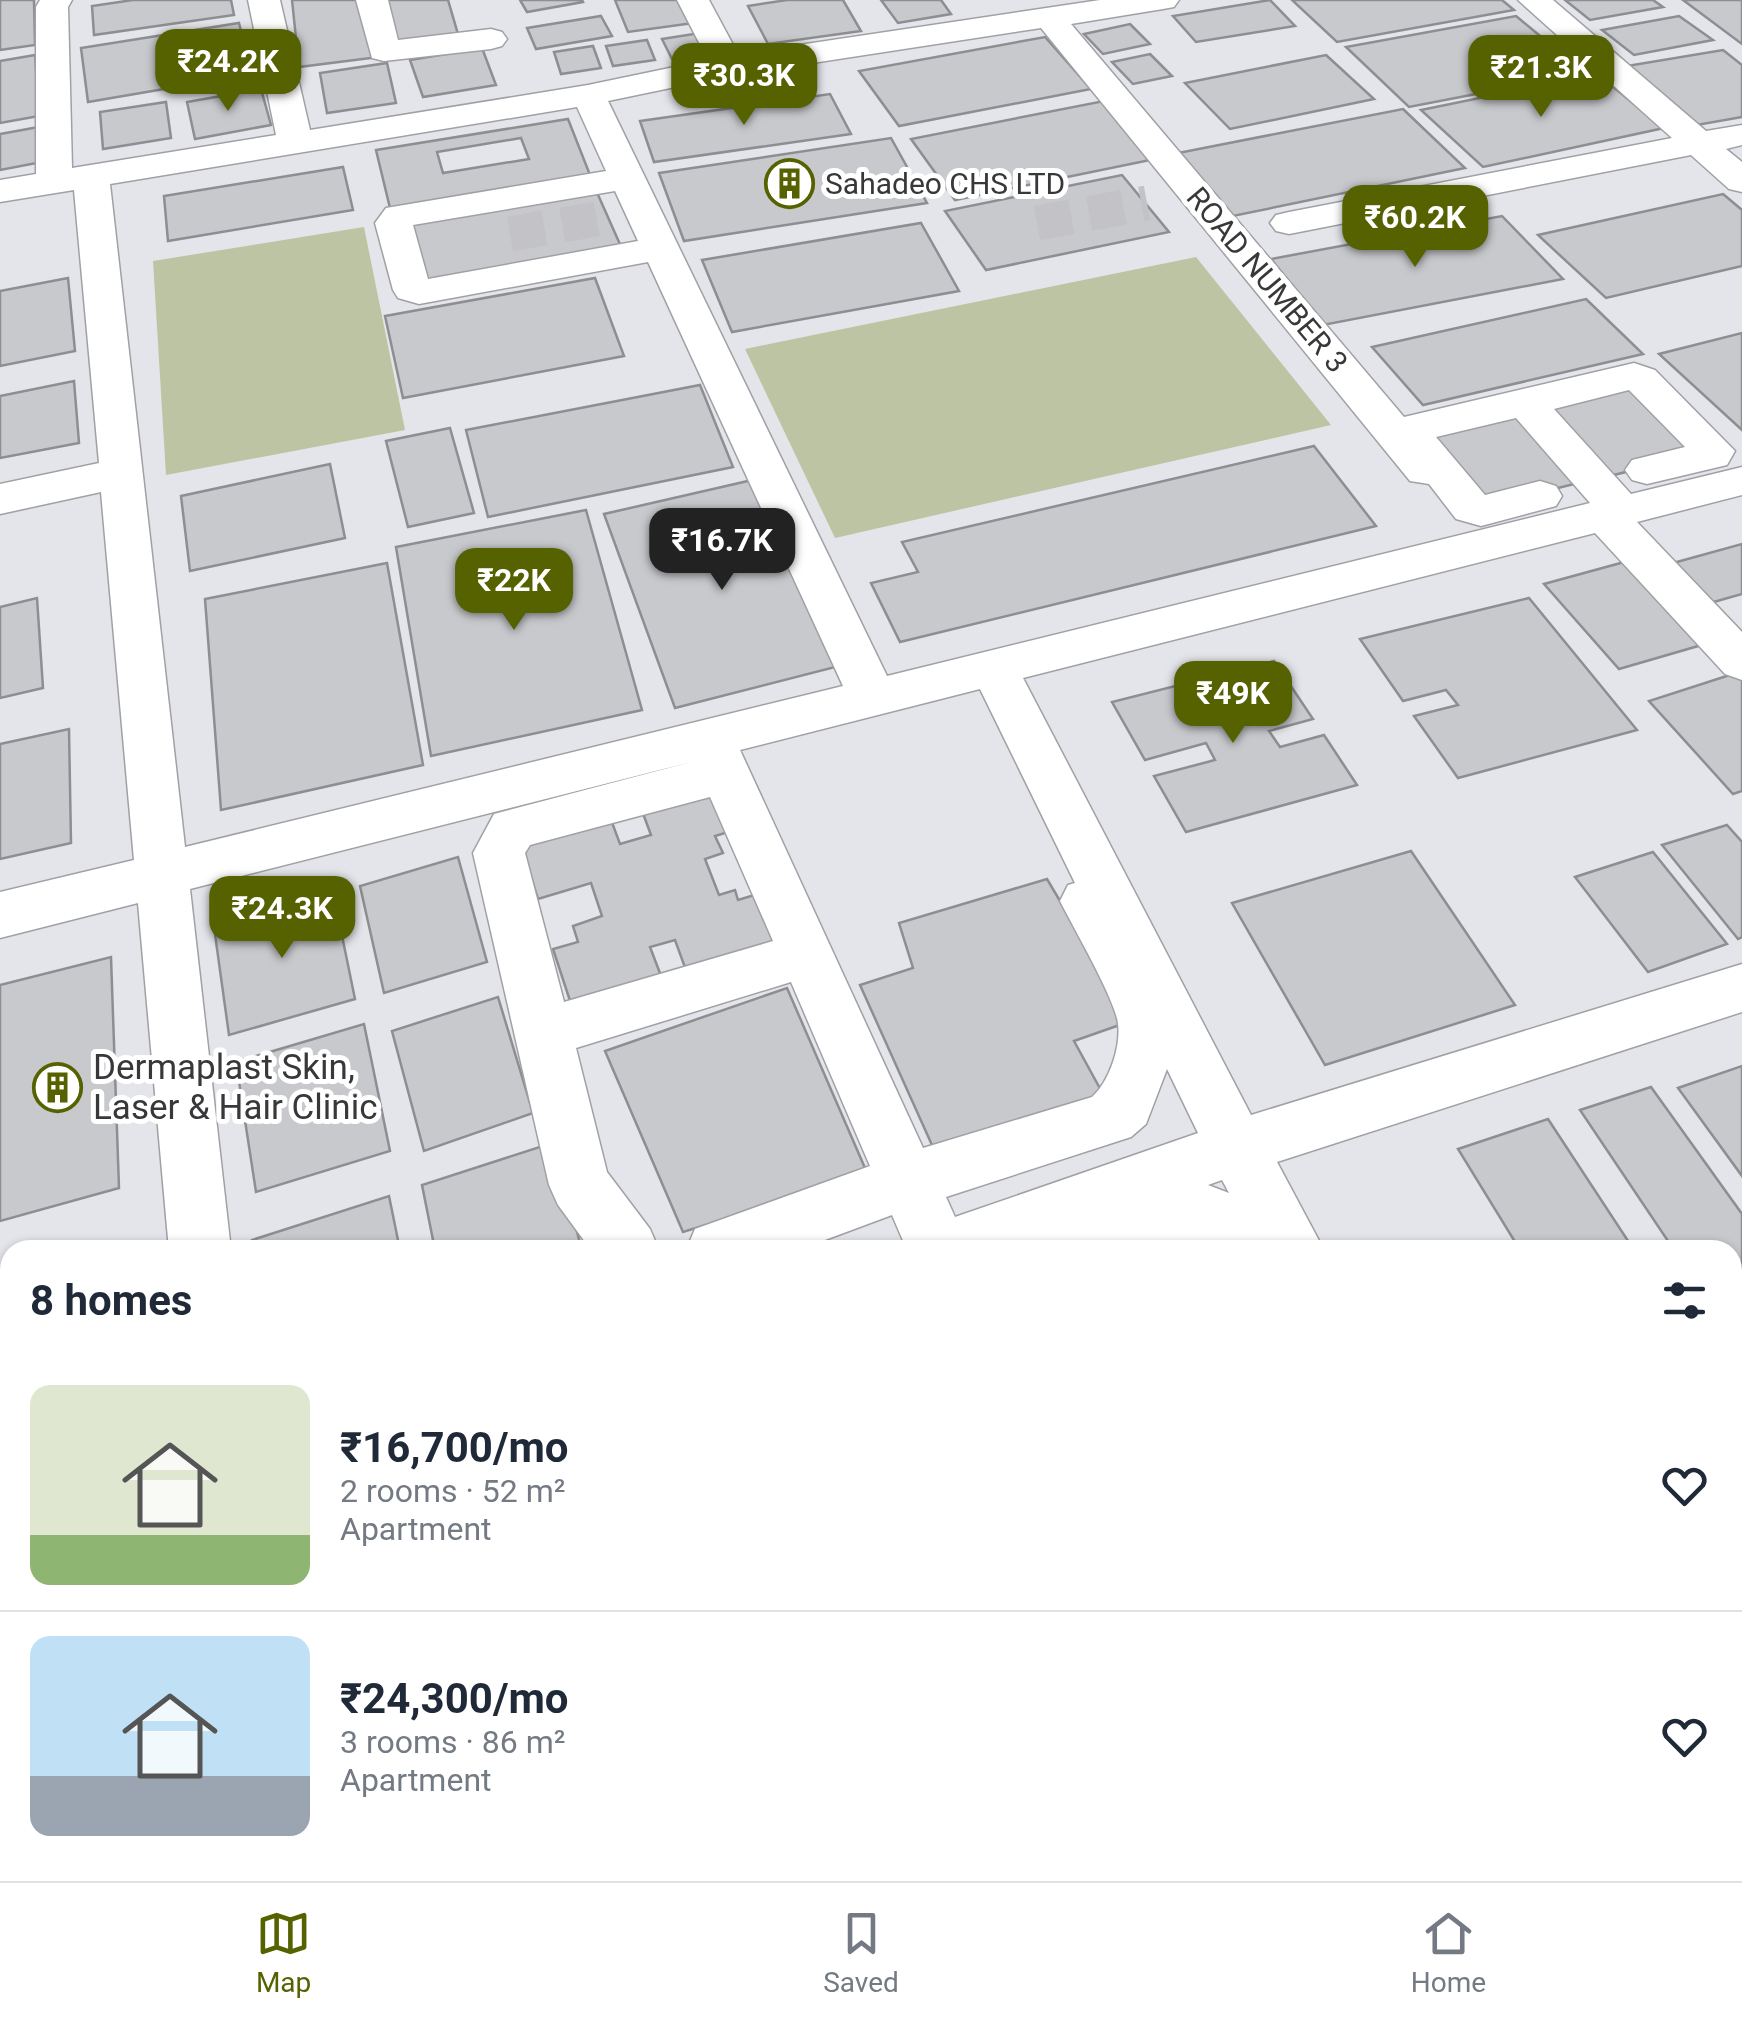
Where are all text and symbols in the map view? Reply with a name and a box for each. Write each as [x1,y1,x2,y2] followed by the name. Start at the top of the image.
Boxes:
[147,29,309,114] pin: ₹24.2K
[1460,35,1622,120] pin: ₹21.3K
[177,42,279,80] text: ₹24.2K
[663,43,825,128] pin: ₹30.3K
[1490,48,1592,86] text: ₹21.3K
[693,56,795,94] text: ₹30.3K
[764,158,816,210] building icon: Sahadeo CHS LTD
[825,166,1065,201] place label: Sahadeo CHS LTD
[1180,180,1355,379] street label: ROAD NUMBER 3
[1334,185,1496,270] pin: ₹60.2K
[1364,198,1466,236] text: ₹60.2K
[641,508,803,593] pin: ₹16.7K
[671,521,773,559] text: ₹16.7K
[455,548,573,633] pin: ₹22K
[477,561,551,599] text: ₹22K
[1174,661,1292,746] pin: ₹49K
[1196,674,1270,712] text: ₹49K
[201,876,363,961] pin: ₹24.3K
[231,889,333,927] text: ₹24.3K
[93,1047,378,1128] place label: Dermaplast Skin, Laser & Hair Clinic
[32,1061,84,1113] building icon: Dermaplast Skin, Laser & Hair Clinic
[1657,1273,1712,1328] icon: filters
[30,1276,192,1325] text: 8 homes
[340,1423,569,1472] text: ₹16,700/mo
[110,1425,230,1545] icon: home
[1657,1458,1712,1513] icon: heart
[340,1472,565,1510] text: 2 rooms · 52 m²
[340,1510,492,1548] text: Apartment
[340,1674,569,1723] text: ₹24,300/mo
[110,1676,230,1796] icon: home
[1657,1709,1712,1764] icon: heart
[340,1723,565,1761] text: 3 rooms · 86 m²
[340,1761,492,1799] text: Apartment
[256,1906,311,1999] tab: Map
[823,1906,899,1999] tab: Saved
[1411,1906,1486,1999] tab: Home

